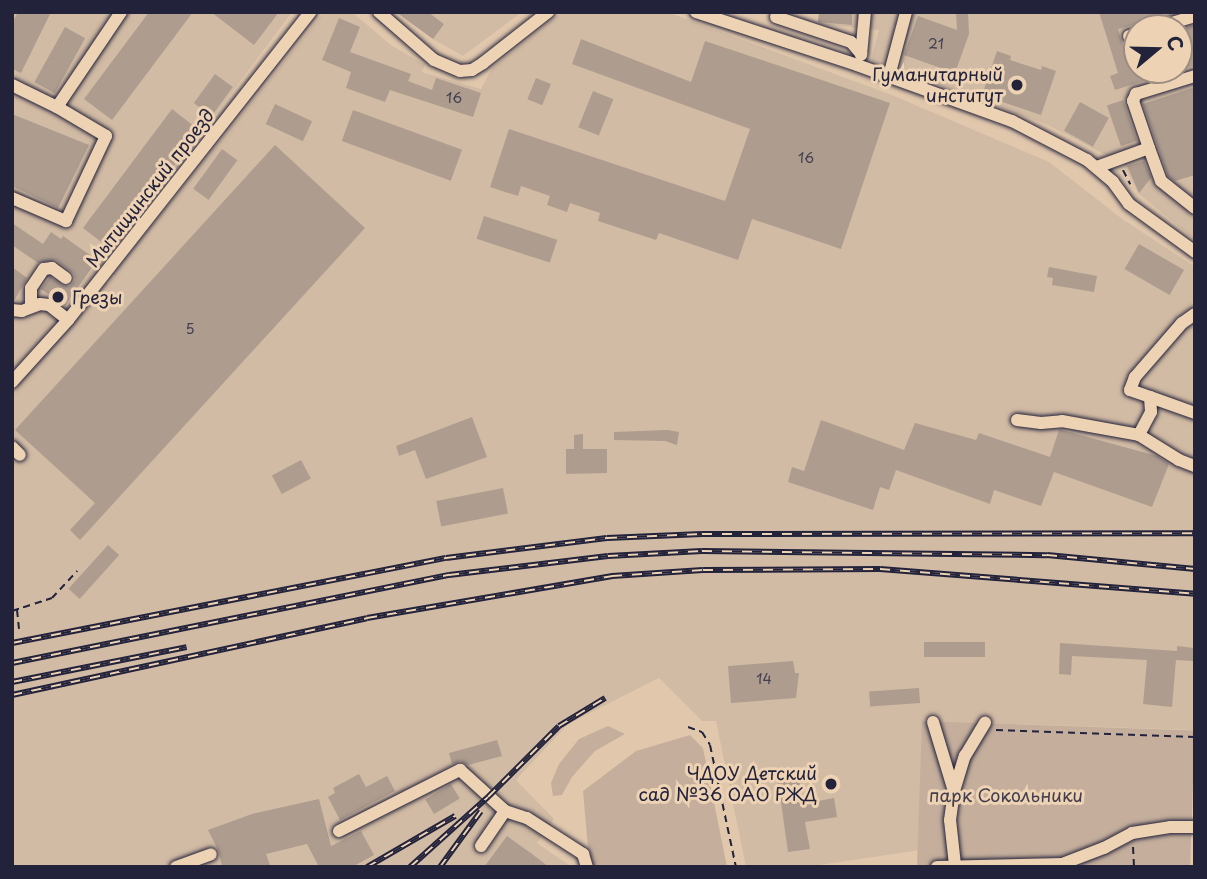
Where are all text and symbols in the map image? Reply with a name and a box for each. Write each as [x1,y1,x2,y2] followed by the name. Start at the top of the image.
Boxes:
[1123,14,1193,84] north arrow
[1160,31,1192,54] text: С
[928,36,944,52] house number: 21
[872,64,1003,106] place label: Гуманитарный институт
[1009,77,1025,93] marker: Гуманитарный институт
[446,90,462,106] house number: 16
[82,105,218,271] street label: Мытищинский проезд
[798,150,814,166] house number: 16
[72,286,122,308] place label: Грезы
[50,289,66,305] marker: Грезы
[185,321,195,337] house number: 5
[756,671,772,687] house number: 14
[638,763,817,806] place label: ЧДОУ Детский сад №36 ОАО РЖД
[823,776,839,792] marker: ЧДОУ Детский сад №36 ОАО РЖД
[929,784,1083,806] park label: парк Сокольники

